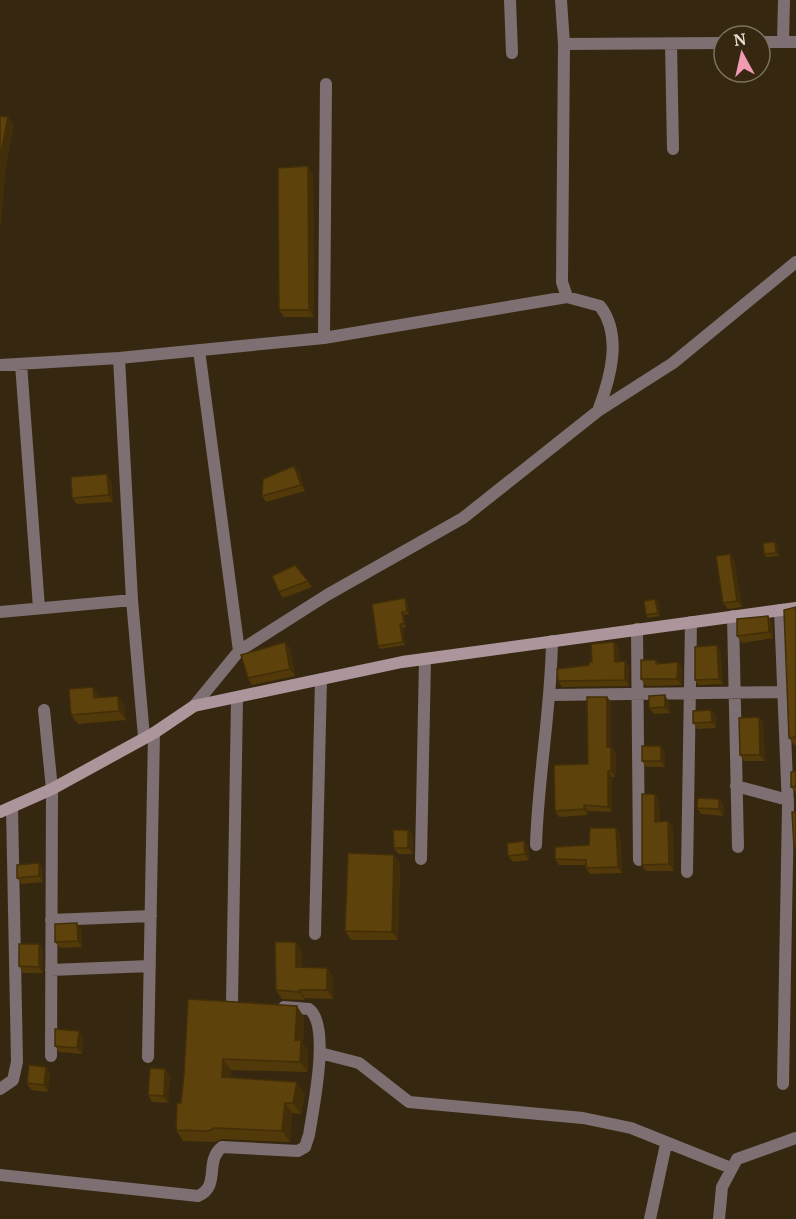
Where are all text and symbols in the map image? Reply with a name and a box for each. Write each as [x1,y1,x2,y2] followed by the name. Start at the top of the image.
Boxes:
[712,24,772,84] north arrow
[732,27,747,51] text: N

